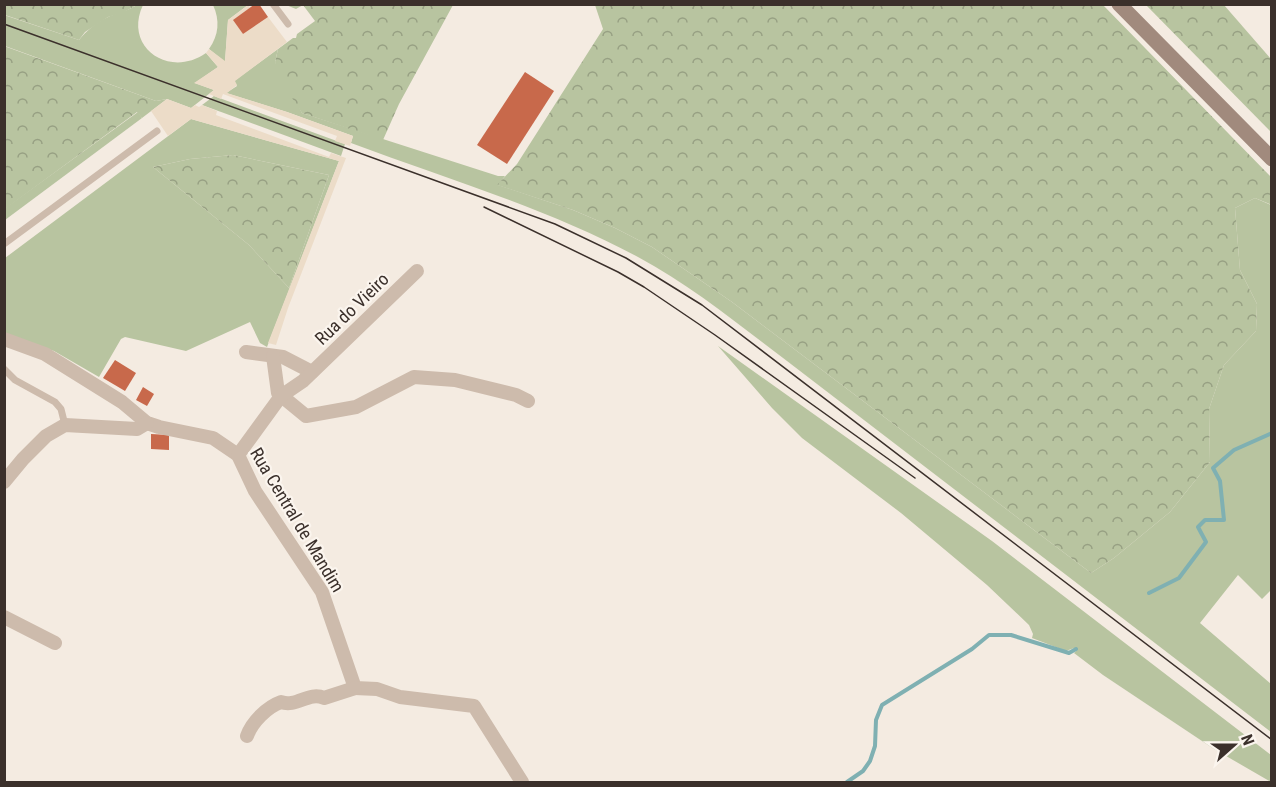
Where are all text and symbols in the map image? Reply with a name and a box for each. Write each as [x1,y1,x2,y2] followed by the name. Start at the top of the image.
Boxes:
[310,268,393,349] street label: Rua do Vieiro
[246,444,349,596] street label: Rua Central de Mandim
[1204,715,1264,775] north arrow
[1237,732,1258,748] text: N

